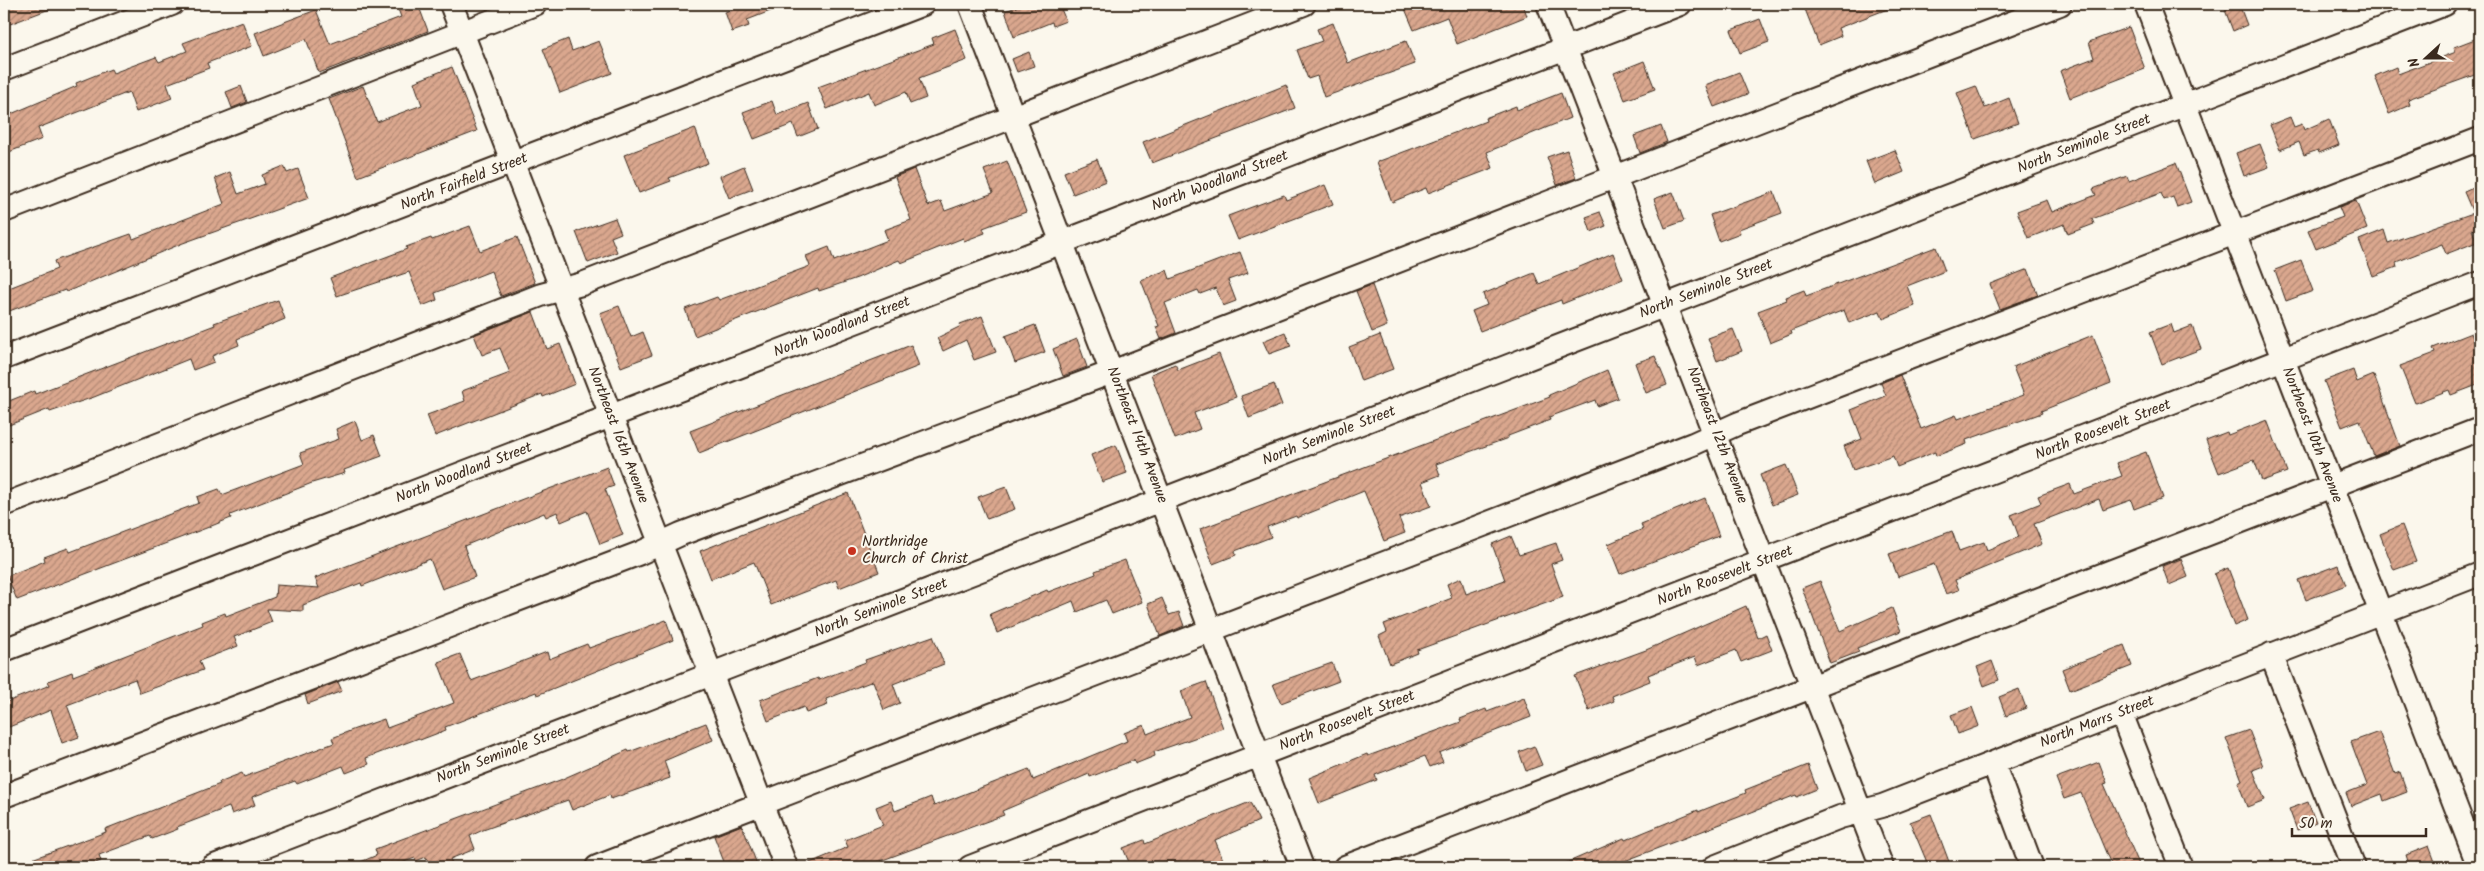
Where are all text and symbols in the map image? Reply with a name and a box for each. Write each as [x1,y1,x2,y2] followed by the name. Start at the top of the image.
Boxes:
[2402,32,2452,82] north arrow
[2403,54,2427,70] text: N
[2014,107,2154,181] street label: North Seminole Street
[1148,144,1292,218] street label: North Woodland Street
[397,147,532,217] street label: North Fairfield Street
[1636,252,1776,326] street label: North Seminole Street
[770,290,914,364] street label: North Woodland Street
[581,363,655,507] street label: Northeast 16th Avenue
[1100,363,1174,507] street label: Northeast 14th Avenue
[1680,363,1754,507] street label: Northeast 12th Avenue
[2275,363,2349,507] street label: Northeast 10th Avenue
[2032,393,2175,467] street label: North Roosevelt Street
[1259,399,1399,473] street label: North Seminole Street
[392,436,536,510] street label: North Woodland Street
[862,530,968,571] place label: Northridge Church of Christ
[1654,539,1797,613] street label: North Roosevelt Street
[846,545,858,557] marker: Northridge Church of Christ
[811,571,951,645] street label: North Seminole Street
[1276,684,1419,758] street label: North Roosevelt Street
[2036,689,2158,755] street label: North Marrs Street
[433,717,573,791] street label: North Seminole Street
[2292,806,2425,838] scale bar
[2299,812,2333,836] text: 50 m

